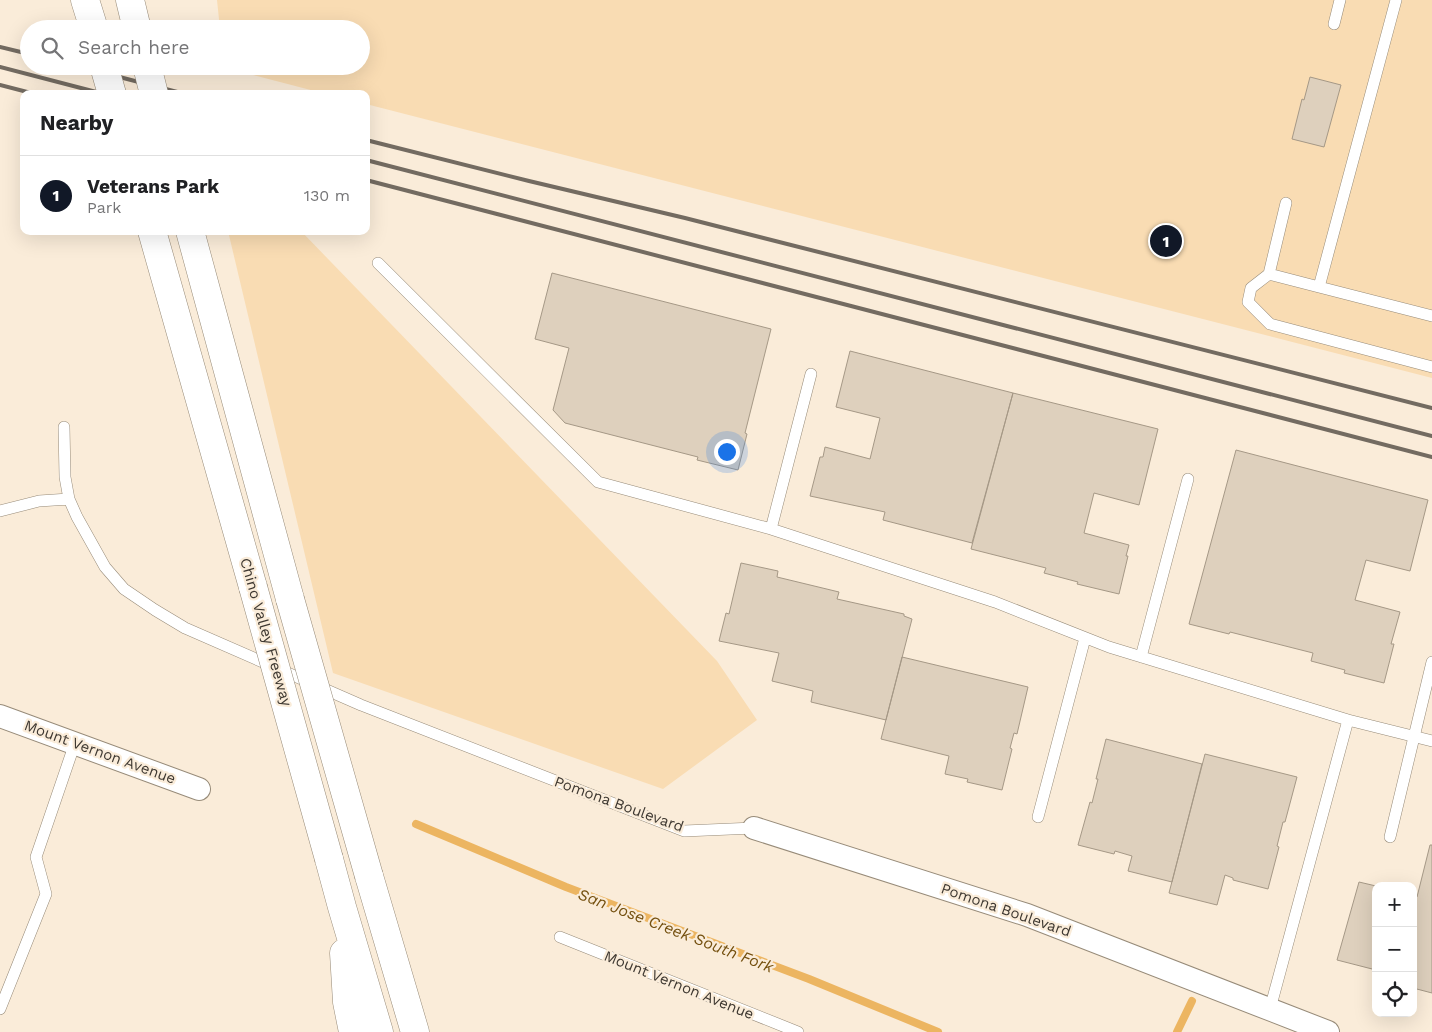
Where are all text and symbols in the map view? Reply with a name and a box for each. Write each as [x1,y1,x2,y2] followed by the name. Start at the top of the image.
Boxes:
[20,20,370,75] search box
[38,34,66,62] icon: search
[78,36,189,59] text: Search here
[40,110,113,135] text: Nearby
[87,175,219,198] text: Veterans Park
[53,186,59,205] text: 1
[304,186,350,205] text: 130 m
[87,198,121,217] text: Park
[1150,222,1182,260] pin: 1
[714,439,740,465] your location
[236,556,296,708] street label: Chino Valley Freeway
[22,716,178,788] street label: Mount Vernon Avenue
[552,772,686,836] street label: Pomona Boulevard
[939,879,1073,941] street label: Pomona Boulevard
[1372,882,1417,1017] map controls
[1372,882,1417,927] button: +
[575,884,777,977] water label: San Jose Creek South Fork
[1372,927,1417,972] button: −
[601,947,757,1023] street label: Mount Vernon Avenue
[1372,972,1417,1017] button: locate

